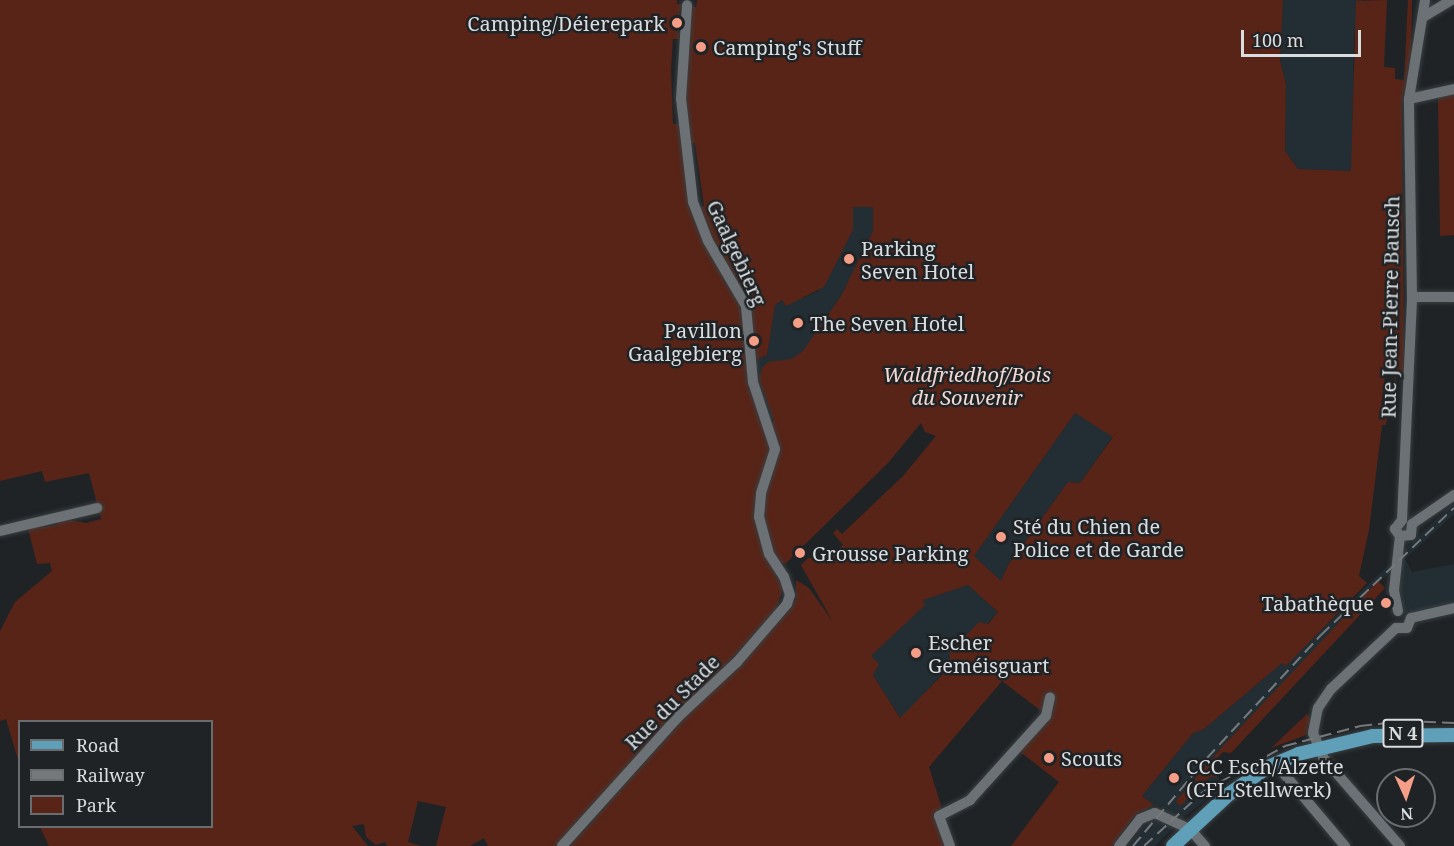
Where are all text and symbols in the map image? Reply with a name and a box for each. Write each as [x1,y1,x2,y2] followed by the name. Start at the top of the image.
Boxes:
[467,11,665,35] place label: Camping/Déierepark
[670,16,684,30] marker: Camping/Déierepark
[1244,18,1364,56] scale bar
[1252,28,1304,52] text: 100 m
[713,35,861,59] place label: Camping's Stuff
[694,40,708,54] marker: Camping's Stuff
[702,196,772,310] street label: Gaalgebierg
[1376,196,1404,418] street label: Rue Jean-Pierre Bausch
[861,236,974,283] place label: Parking Seven Hotel
[842,252,856,266] marker: Parking Seven Hotel
[810,311,964,335] place label: The Seven Hotel
[791,316,805,330] marker: The Seven Hotel
[628,318,742,365] place label: Pavillon Gaalgebierg
[747,334,761,348] marker: Pavillon Gaalgebierg
[883,362,1051,409] park label: Waldfriedhof/Bois du Souvenir
[1013,514,1184,561] place label: Sté du Chien de Police et de Garde
[994,530,1008,544] marker: Sté du Chien de Police et de Garde
[812,541,968,565] place label: Grousse Parking
[793,546,807,560] marker: Grousse Parking
[1261,591,1374,615] place label: Tabathèque
[1379,596,1393,610] marker: Tabathèque
[928,630,1049,677] place label: Escher Geméisguart
[909,646,923,660] marker: Escher Geméisguart
[620,650,724,754] street label: Rue du Stade
[1382,718,1424,748] road number: N 4
[18,720,213,828] legend
[76,733,119,757] text: Road
[1061,746,1122,770] place label: Scouts
[1042,751,1056,765] marker: Scouts
[1186,754,1344,801] place label: CCC Esch/Alzette (CFL Stellwerk)
[76,763,145,787] text: Railway
[1376,768,1436,828] north arrow
[1167,771,1181,785] marker: CCC Esch/Alzette (CFL Stellwerk)
[76,793,116,817] text: Park
[1400,803,1414,825] text: N

